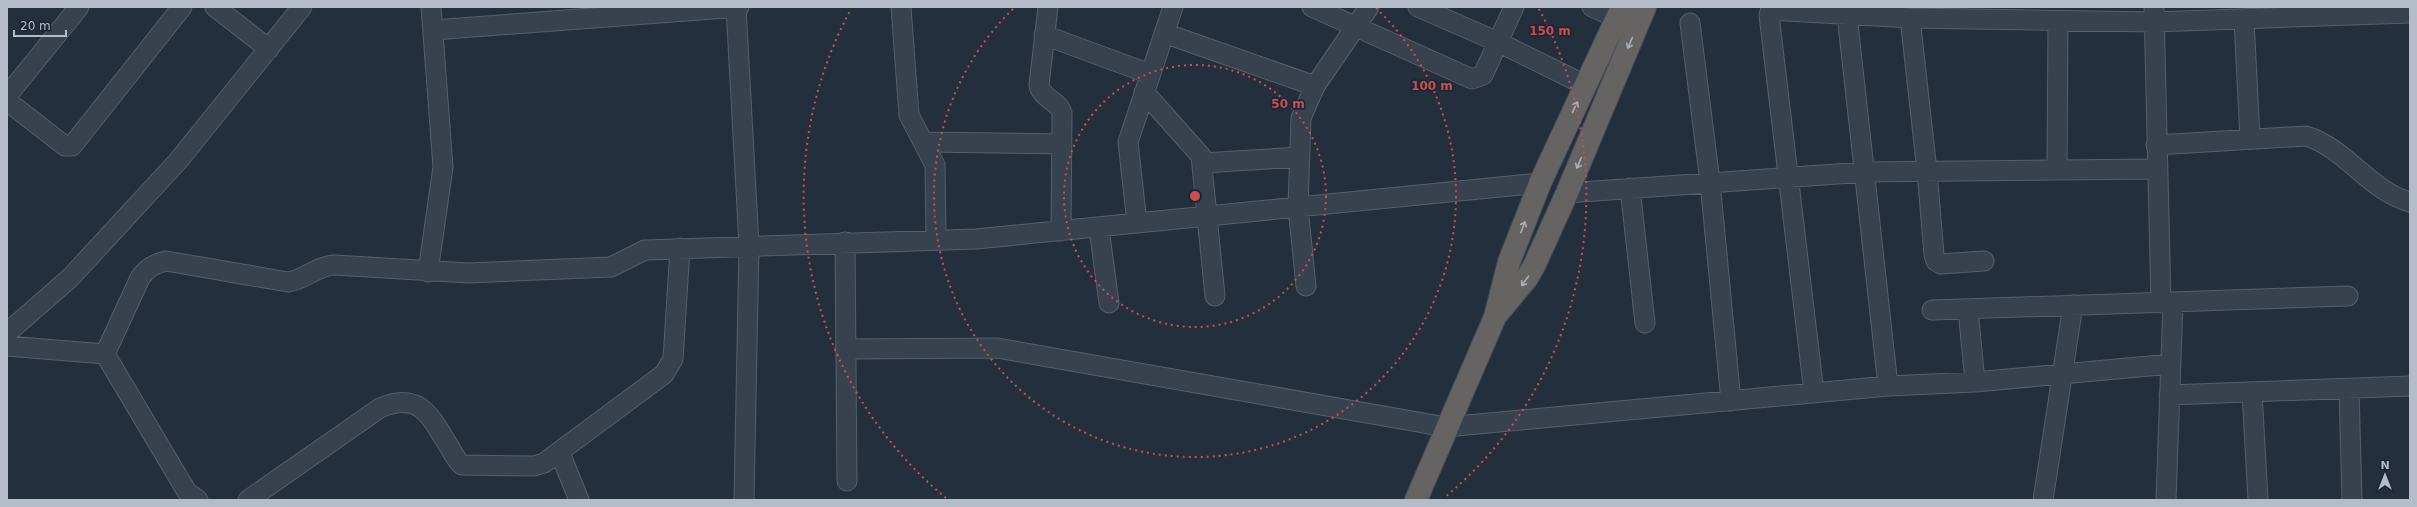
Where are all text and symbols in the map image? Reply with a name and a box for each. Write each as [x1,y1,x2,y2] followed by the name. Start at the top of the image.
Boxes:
[14,12,66,38] scale bar
[20,19,51,33] text: 20 m
[1529,24,1571,38] text: 150 m
[1625,37,1633,49] one-way arrow
[1411,79,1453,93] text: 100 m
[1271,97,1305,111] text: 50 m
[1572,102,1579,114] one-way arrow
[1575,156,1583,168] one-way arrow
[1188,189,1202,203] centre of rings
[1519,221,1527,233] one-way arrow
[1521,275,1529,286] one-way arrow
[2365,455,2405,495] north arrow
[2380,459,2390,472] text: N

